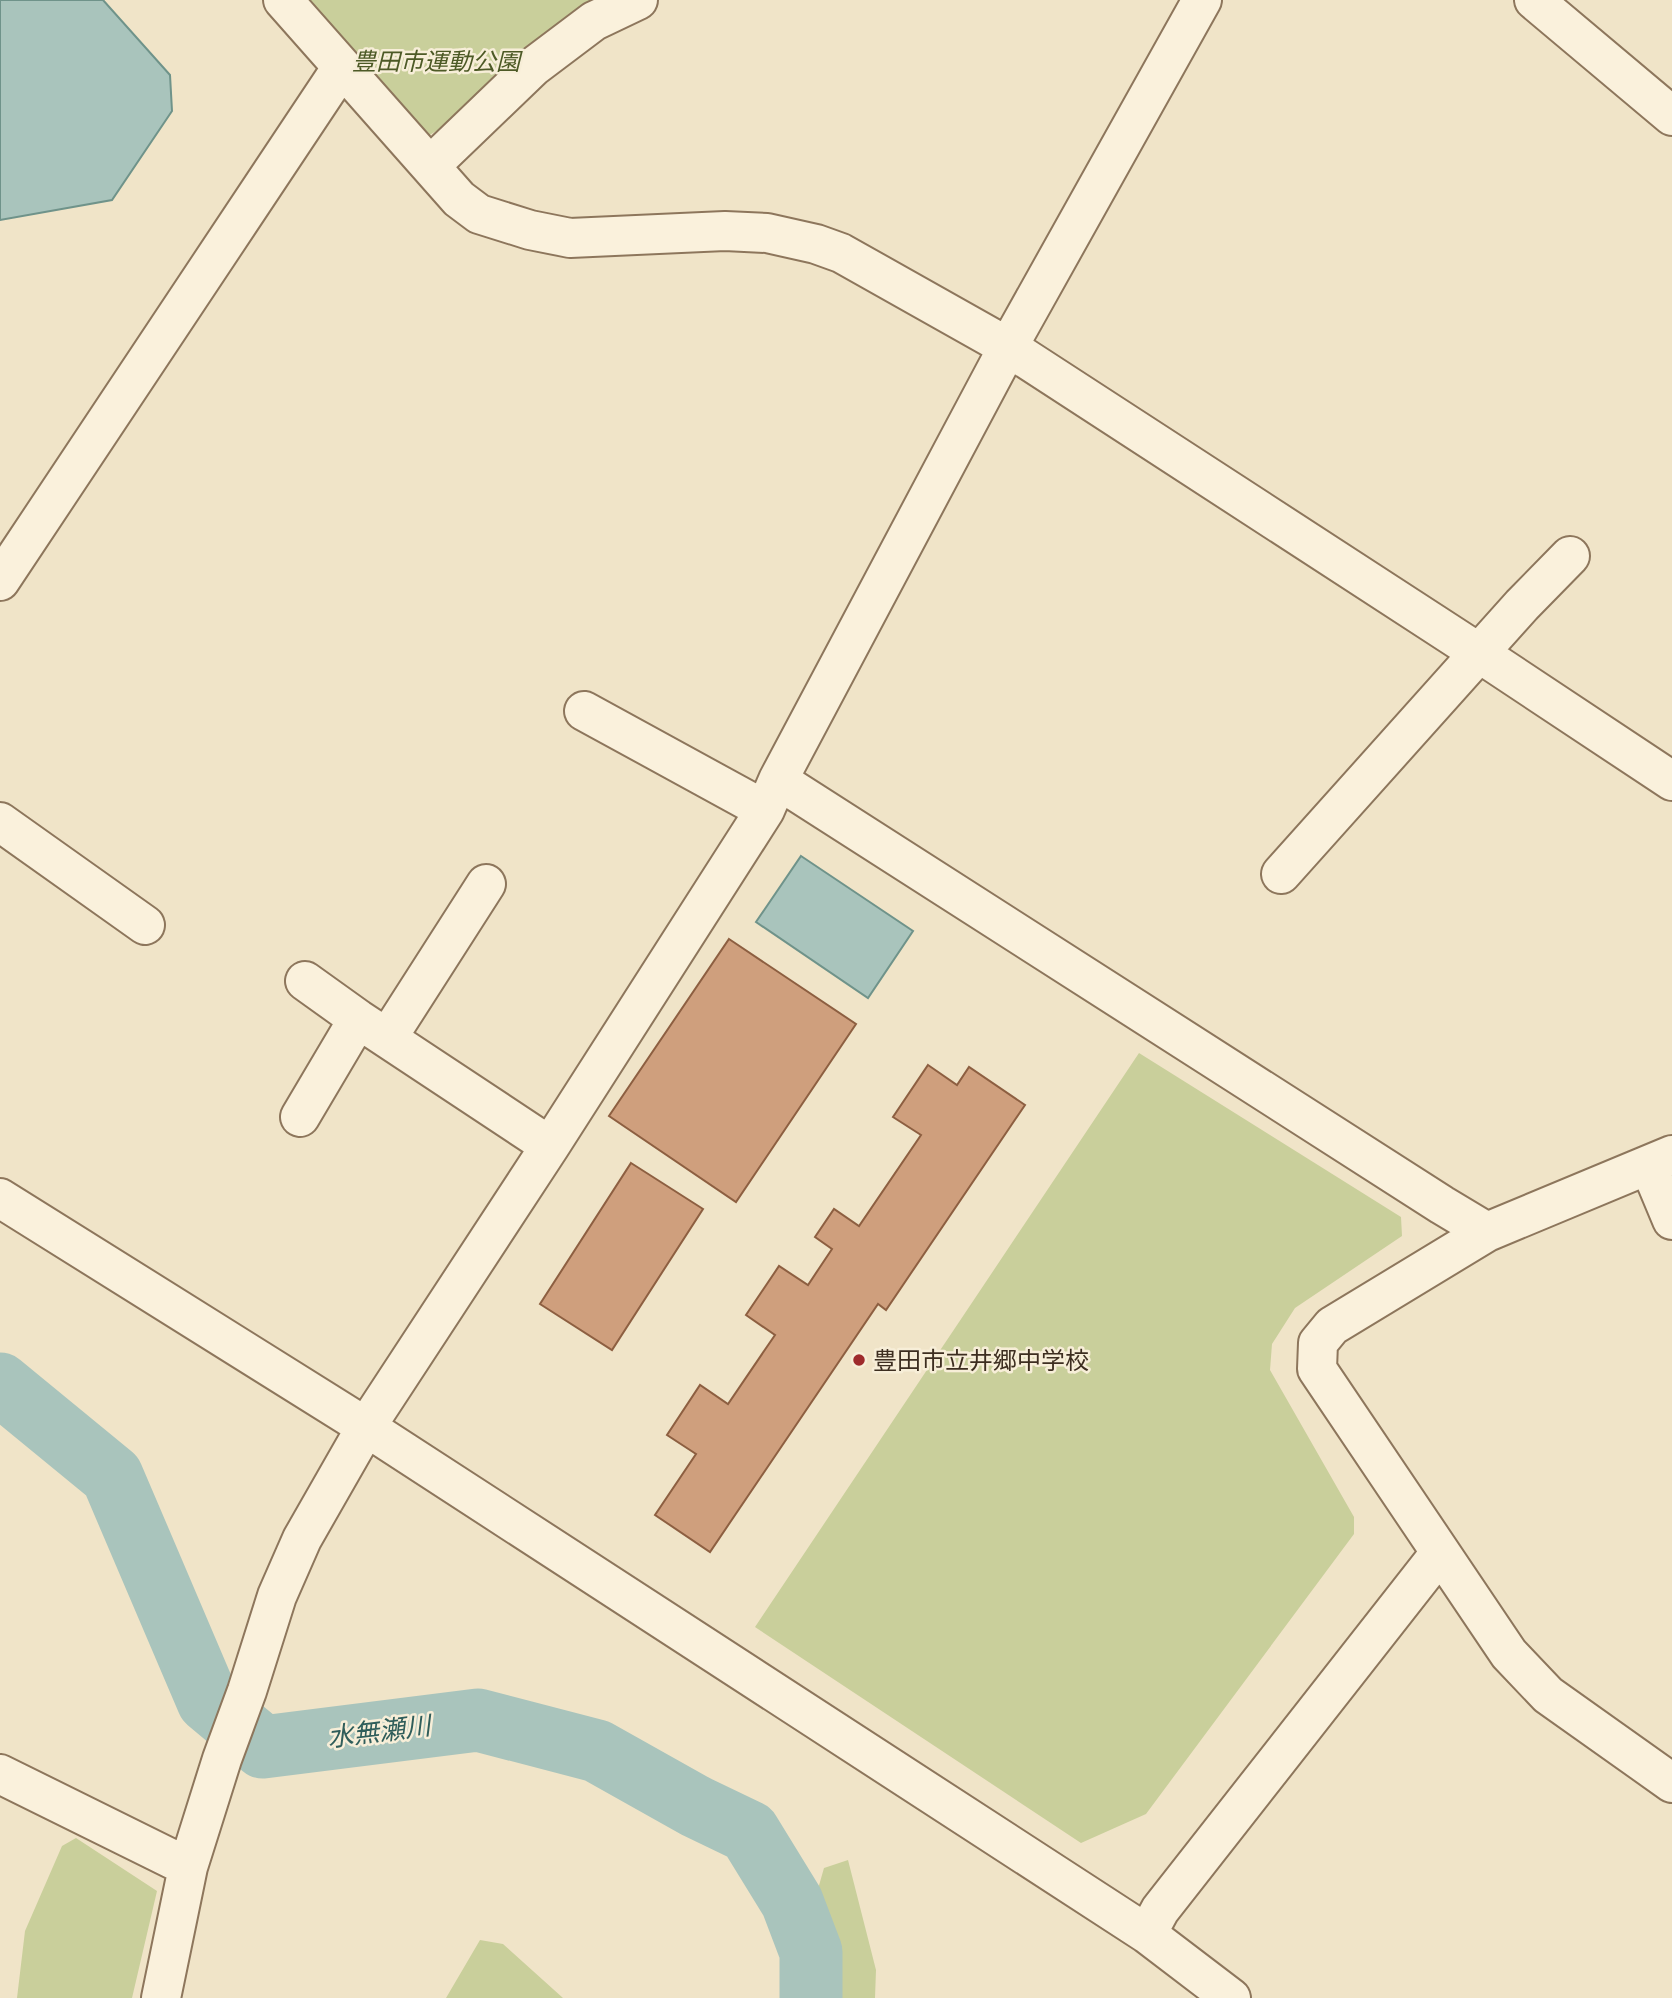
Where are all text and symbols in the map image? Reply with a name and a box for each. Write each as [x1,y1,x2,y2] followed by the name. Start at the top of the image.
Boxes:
[352,48,523,75] park label: 豊田市運動公園
[873,1347,1089,1374] place label: 豊田市立井郷中学校
[851,1352,867,1368] marker: 豊田市立井郷中学校
[326,1711,435,1753] water label: 水無瀬川

